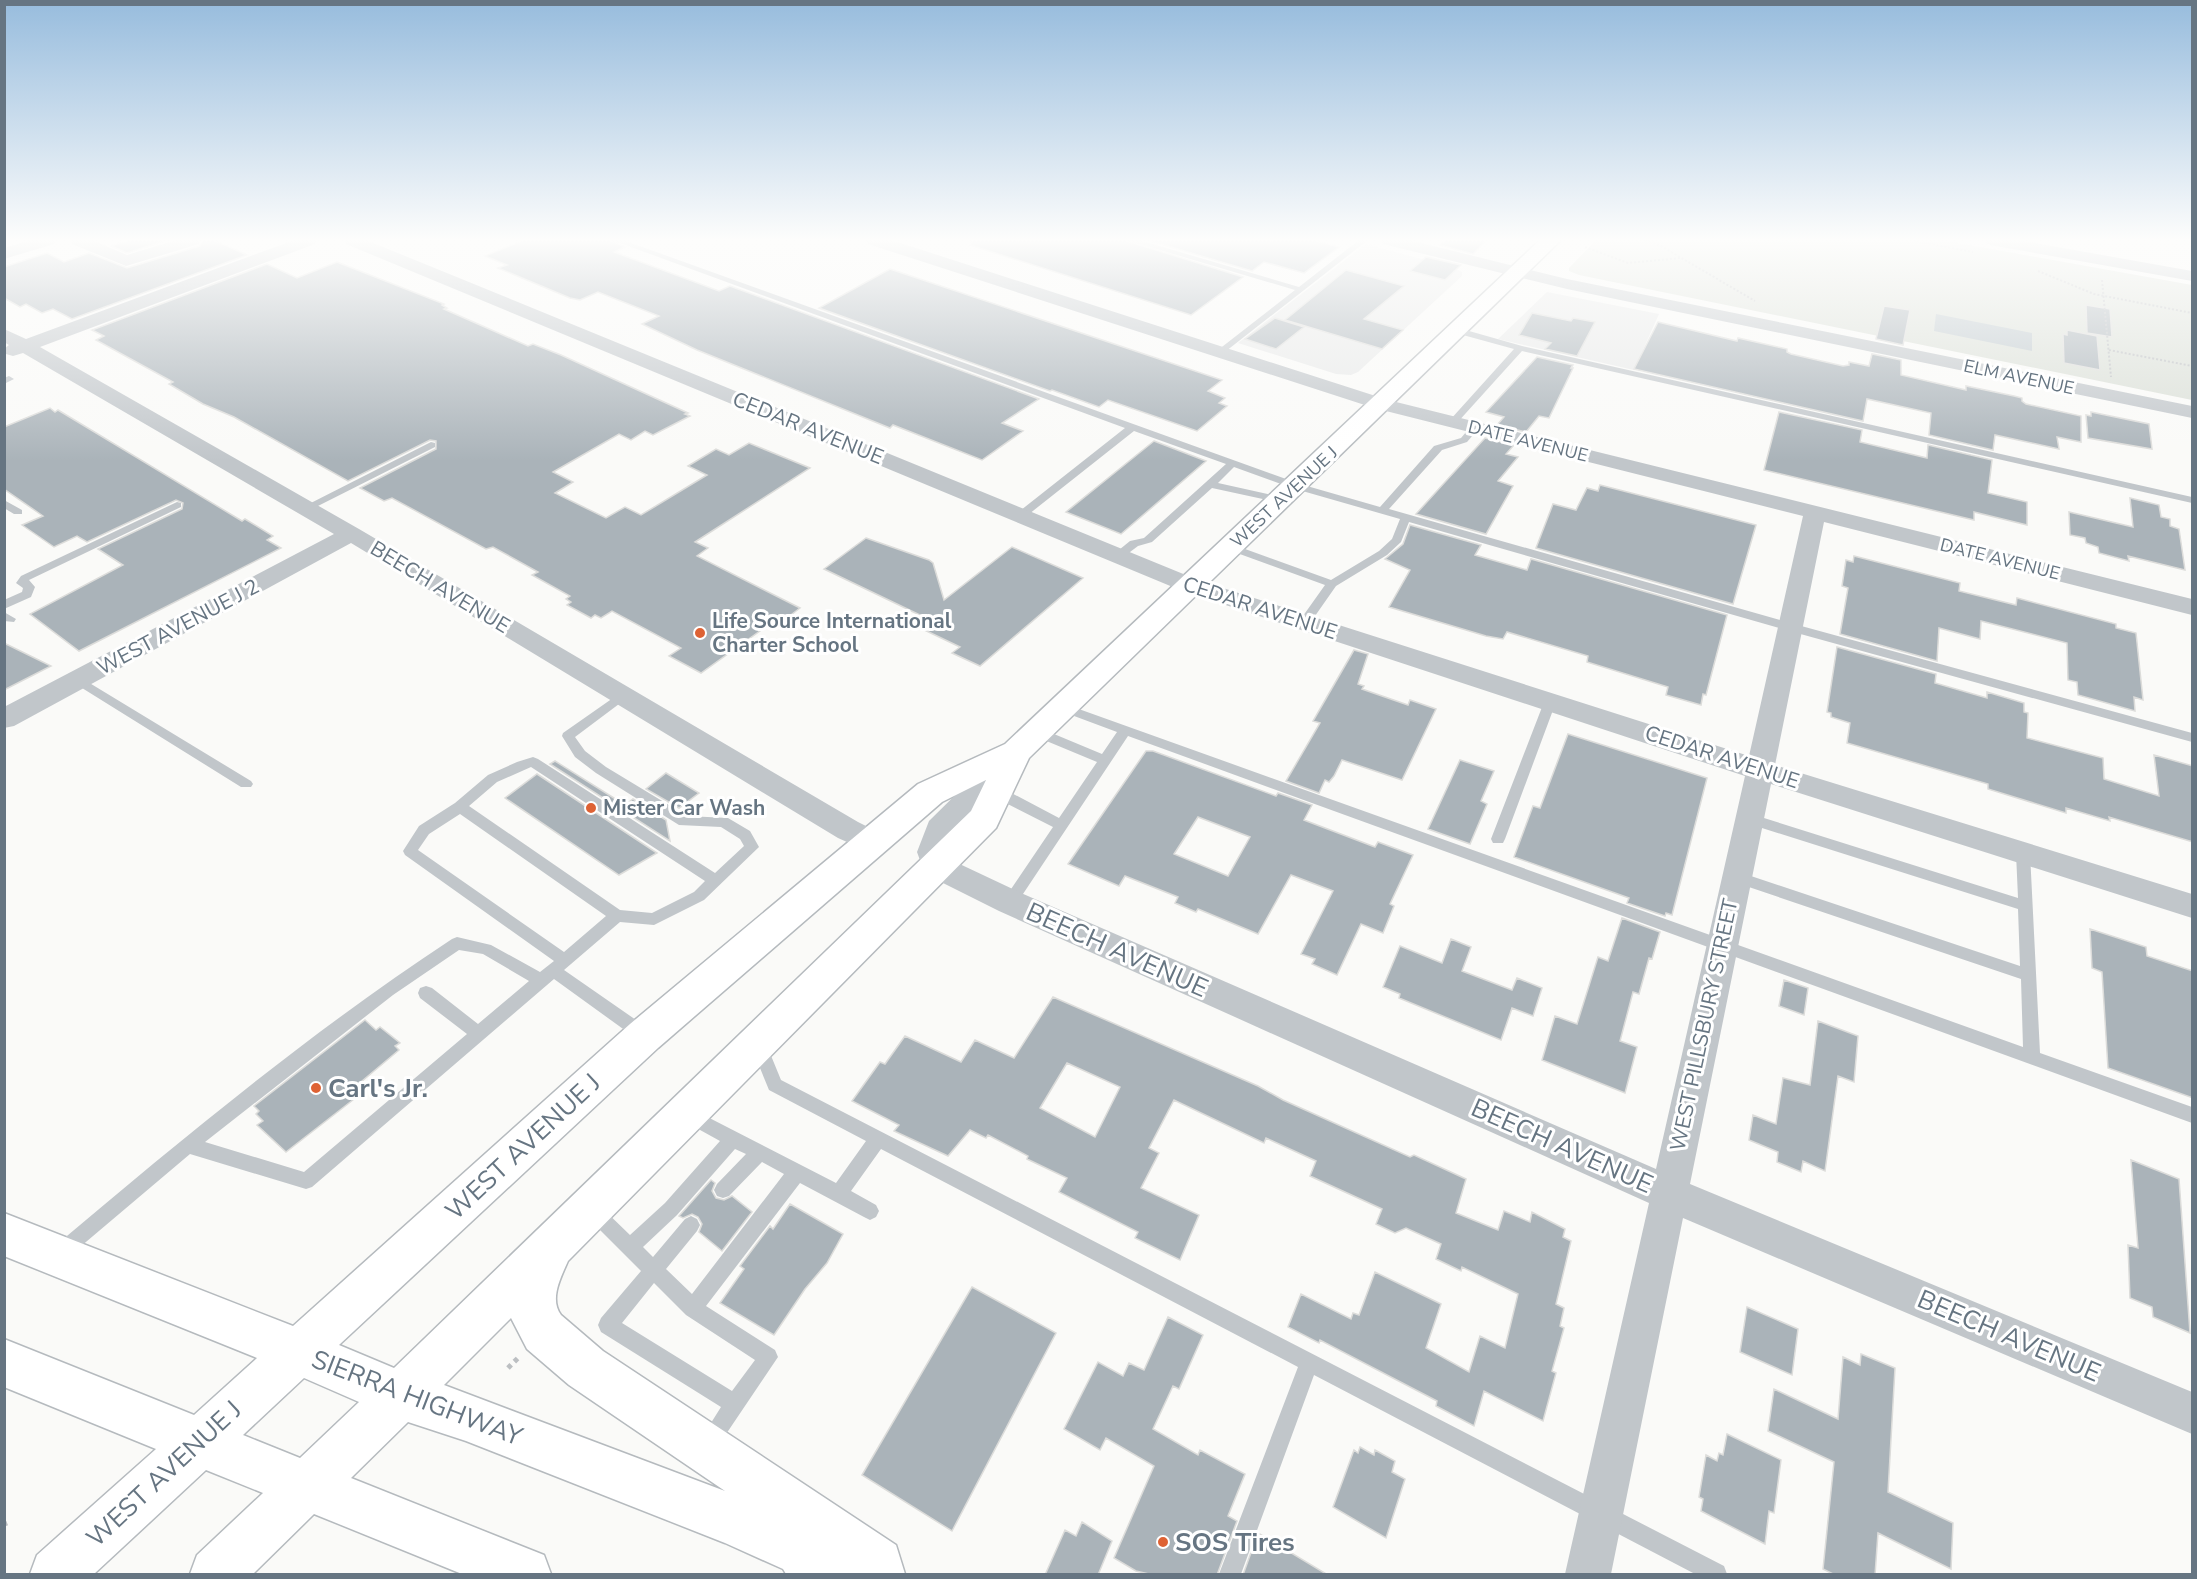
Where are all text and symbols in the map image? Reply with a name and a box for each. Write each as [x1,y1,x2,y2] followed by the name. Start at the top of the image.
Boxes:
[1962,354,2076,400] street label: ELM AVENUE
[728,385,888,471] street label: CEDAR AVENUE
[1466,415,1590,467] street label: DATE AVENUE
[1225,441,1343,553] street label: WEST AVENUE J
[1938,533,2062,585] street label: DATE AVENUE
[365,534,515,640] street label: BEECH AVENUE
[1179,570,1341,646] street label: CEDAR AVENUE
[92,572,264,682] street label: WEST AVENUE J 2
[712,607,952,659] place label: Life Source International Charter School
[693,626,707,640] marker: Life Source International Charter School
[1641,719,1803,795] street label: CEDAR AVENUE
[603,794,765,822] place label: Mister Car Wash
[584,801,598,815] marker: Mister Car Wash
[1020,894,1214,1006] street label: BEECH AVENUE
[1664,896,1745,1154] street label: WEST PILLSBURY STREET
[438,1066,608,1228] street label: WEST AVENUE J
[328,1071,428,1106] place label: Carl's Jr.
[309,1081,323,1095] marker: Carl's Jr.
[1465,1090,1659,1202] street label: BEECH AVENUE
[1912,1282,2106,1390] street label: BEECH AVENUE
[307,1342,528,1454] street label: SIERRA HIGHWAY
[79,1393,249,1555] street label: WEST AVENUE J
[1175,1525,1295,1560] place label: SOS Tires
[1156,1535,1170,1549] marker: SOS Tires

